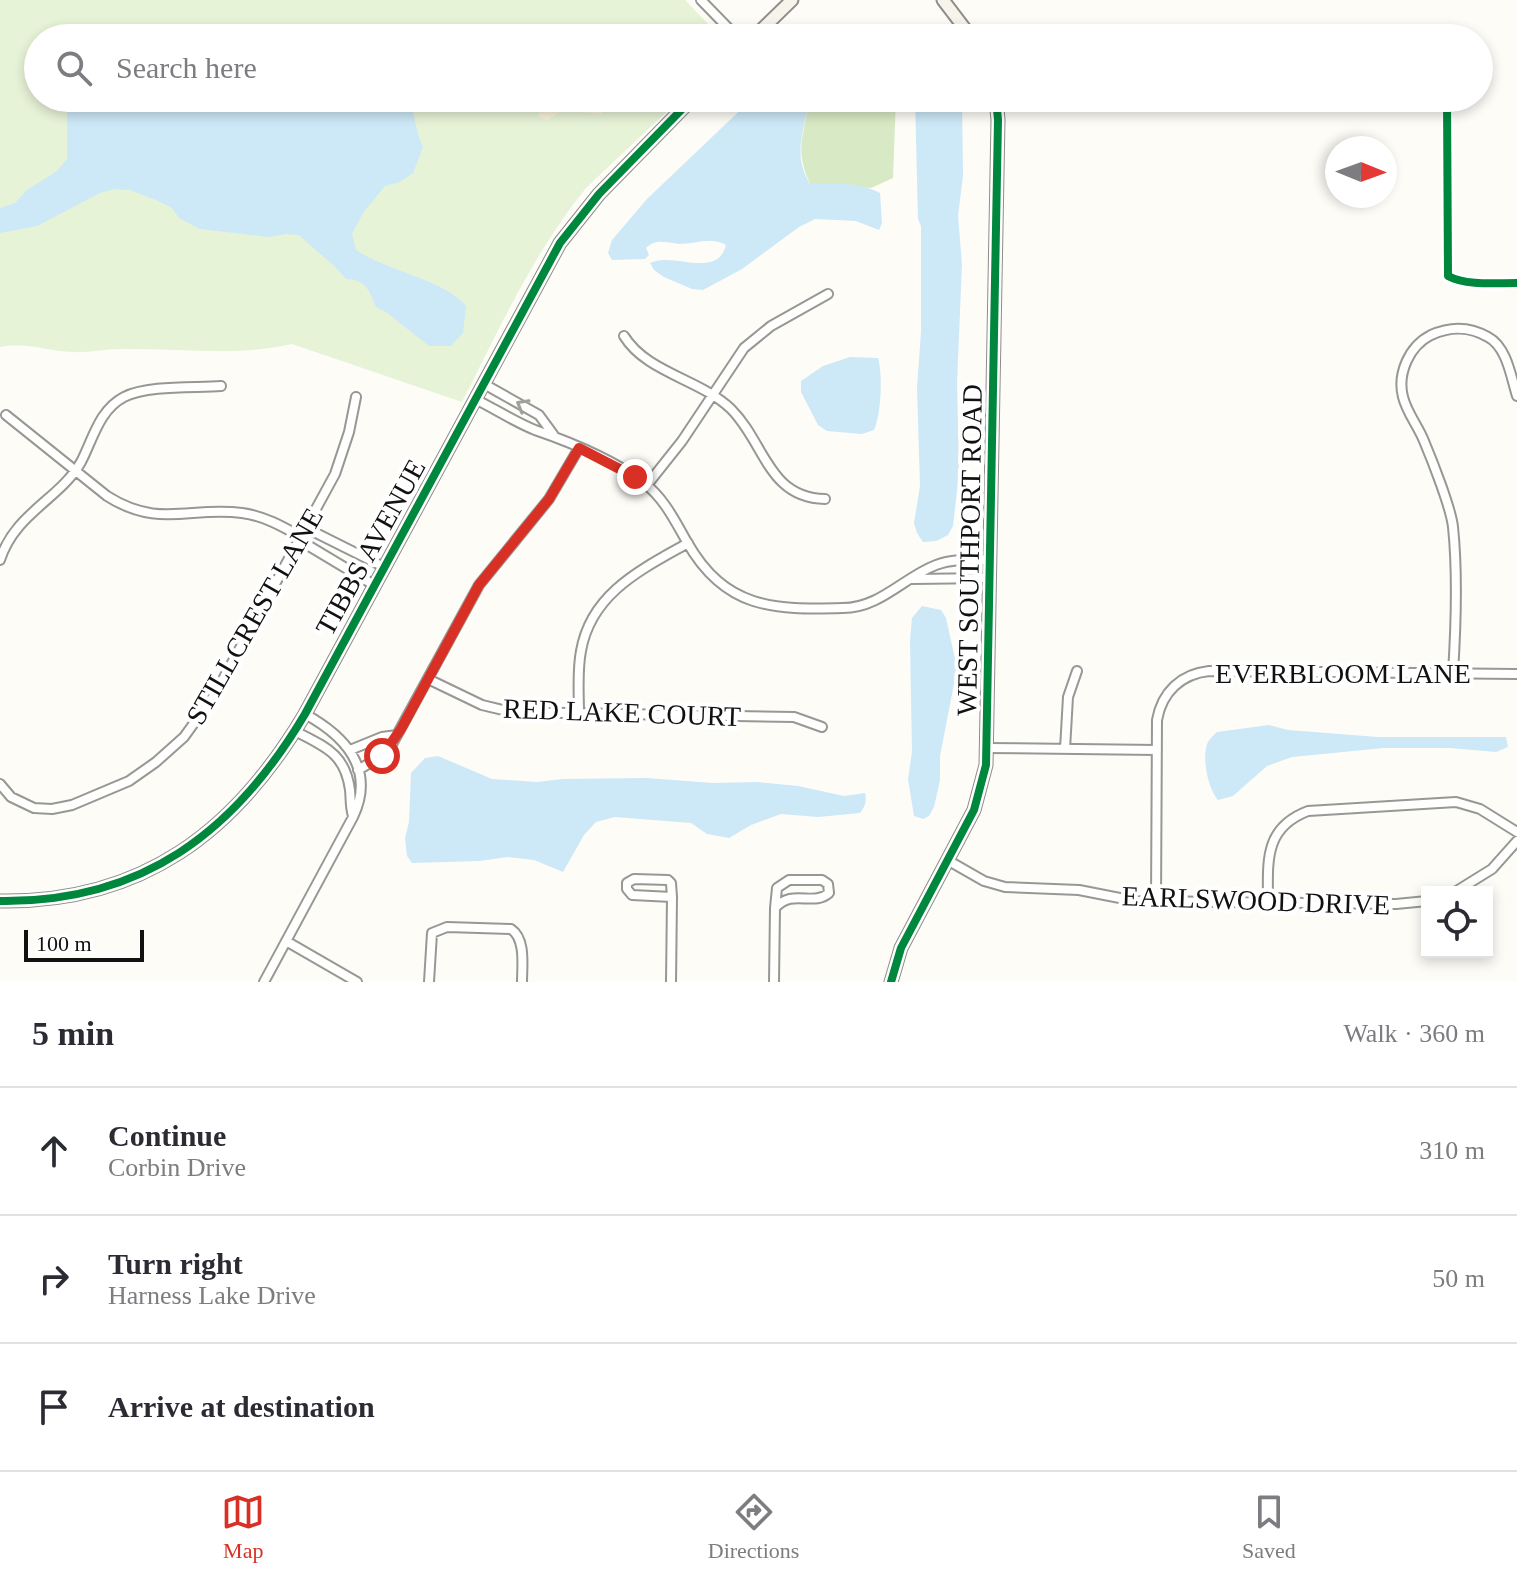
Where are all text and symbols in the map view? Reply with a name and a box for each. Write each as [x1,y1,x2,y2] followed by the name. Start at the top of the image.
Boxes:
[24,24,1493,112] search box
[52,46,96,90] icon: search
[116,51,257,84] text: Search here
[1325,136,1397,208] north arrow
[951,384,988,716] street label: WEST SOUTHPORT ROAD
[516,400,530,415] one-way arrow
[309,454,432,641] street label: TIBBS AVENUE
[617,459,653,495] route end
[180,503,329,730] street label: STILLCREST LANE
[1215,658,1471,689] street label: EVERBLOOM LANE
[503,693,741,732] street label: RED LAKE COURT
[364,738,400,774] route start
[1121,880,1391,921] street label: EARLSWOOD DRIVE
[1421,886,1493,958] map controls
[1421,886,1493,958] button: locate
[24,926,144,962] scale bar
[36,931,92,956] text: 100 m
[32,1015,114,1052] text: 5 min
[1343,1019,1485,1048] text: Walk · 360 m
[108,1119,226,1152] text: Continue
[32,1129,76,1173] icon: ahead
[1419,1136,1485,1165] text: 310 m
[108,1153,246,1182] text: Corbin Drive
[108,1247,243,1280] text: Turn right
[32,1257,76,1301] icon: right
[1432,1264,1485,1293] text: 50 m
[108,1281,316,1310] text: Harness Lake Drive
[32,1385,76,1429] icon: arrive
[108,1390,375,1423] text: Arrive at destination
[221,1490,265,1564] tab: Map
[708,1490,799,1564] tab: Directions
[1242,1490,1296,1564] tab: Saved

